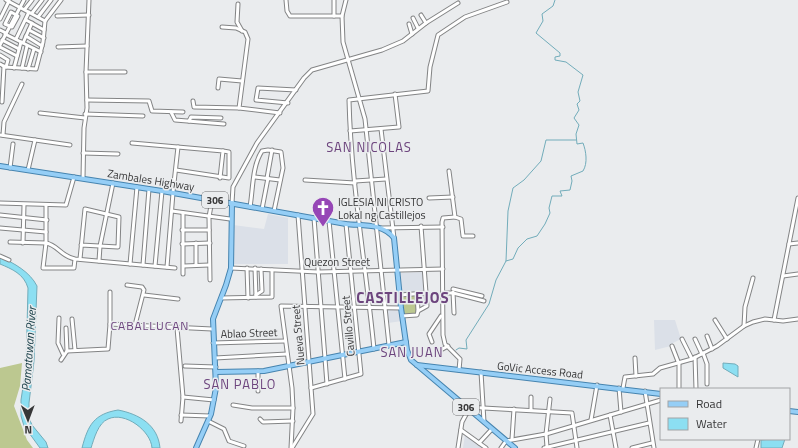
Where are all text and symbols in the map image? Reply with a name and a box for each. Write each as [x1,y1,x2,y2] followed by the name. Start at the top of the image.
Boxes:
[326,137,412,157] district label: SAN NICOLAS
[106,165,196,195] street label: Zambales Highway
[202,192,228,208] road number: 306
[338,194,426,223] place label: IGLESIA NI CRISTO Lokal ng Castillejos
[310,195,336,228] church icon: IGLESIA NI CRISTO Lokal ng Castillejos
[304,254,370,270] street label: Quezon Street
[356,286,450,309] district label: CASTILLEJOS
[337,295,359,357] street label: Cavillo Street
[16,304,41,392] water label: Pamatawan River
[287,304,309,366] street label: Nueva Street
[111,316,189,335] district label: CABALLUCAN
[220,324,278,342] street label: Ablao Street
[381,342,443,362] district label: SAN JUAN
[496,358,584,382] street label: GoVic Access Road
[204,374,276,394] district label: SAN PABLO
[660,388,790,440] legend
[696,394,722,413] text: Road
[453,399,479,415] road number: 306
[8,400,48,440] north arrow
[696,414,727,433] text: Water
[24,422,32,438] text: N

